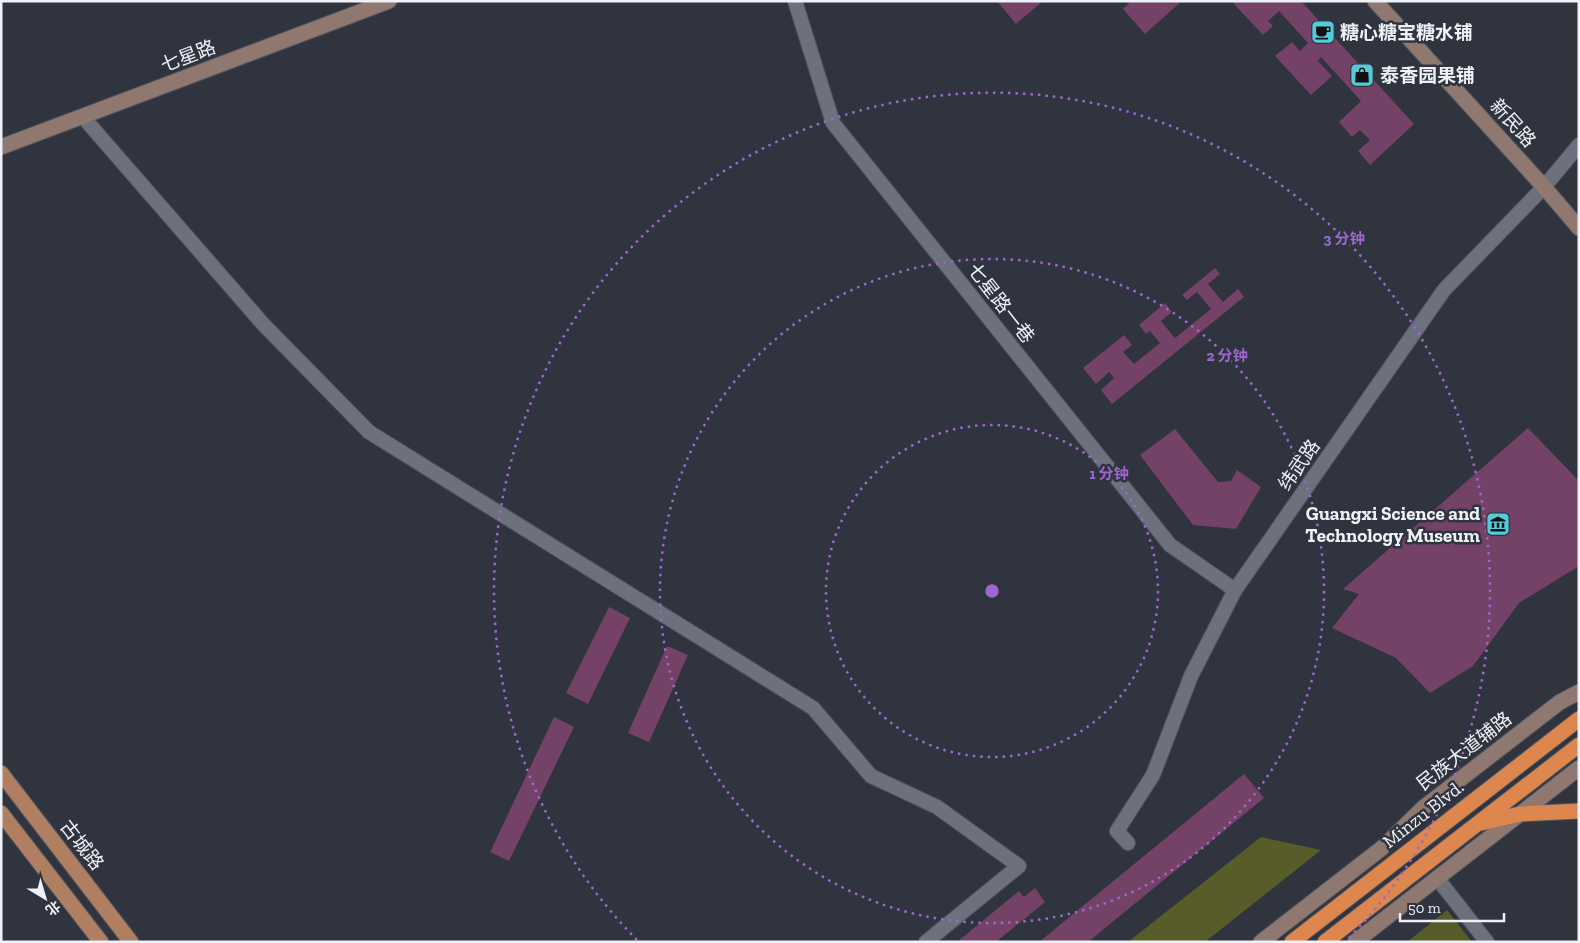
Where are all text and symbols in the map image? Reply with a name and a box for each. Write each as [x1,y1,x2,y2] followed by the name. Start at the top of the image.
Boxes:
[1310,19,1336,45] cafe icon: 糖心糖宝糖水铺
[1340,21,1473,44] place label: 糖心糖宝糖水铺
[157,35,219,77] street label: 七星路
[1349,62,1375,88] shop icon: 泰香园果铺
[1380,64,1475,87] place label: 泰香园果铺
[1485,94,1541,152] street label: 新民路
[1324,230,1364,248] text: 3 分钟
[963,258,1039,348] street label: 七星路一巷
[1207,347,1247,365] text: 2 分钟
[1273,435,1325,495] street label: 纬武路
[1090,465,1128,483] text: 1 分钟
[1305,502,1480,547] place label: Guangxi Science and Technology Museum
[1485,511,1511,537] museum icon: Guangxi Science and Technology Museum
[983,582,1001,600] centre of rings
[1412,707,1516,795] street label: 民族大道辅路
[1378,775,1468,853] street label: Minzu Blvd.
[55,815,109,875] street label: 古城路
[20,873,70,923] north arrow
[1400,890,1504,922] scale bar
[42,897,63,919] text: 北
[1408,899,1441,917] text: 50 m

